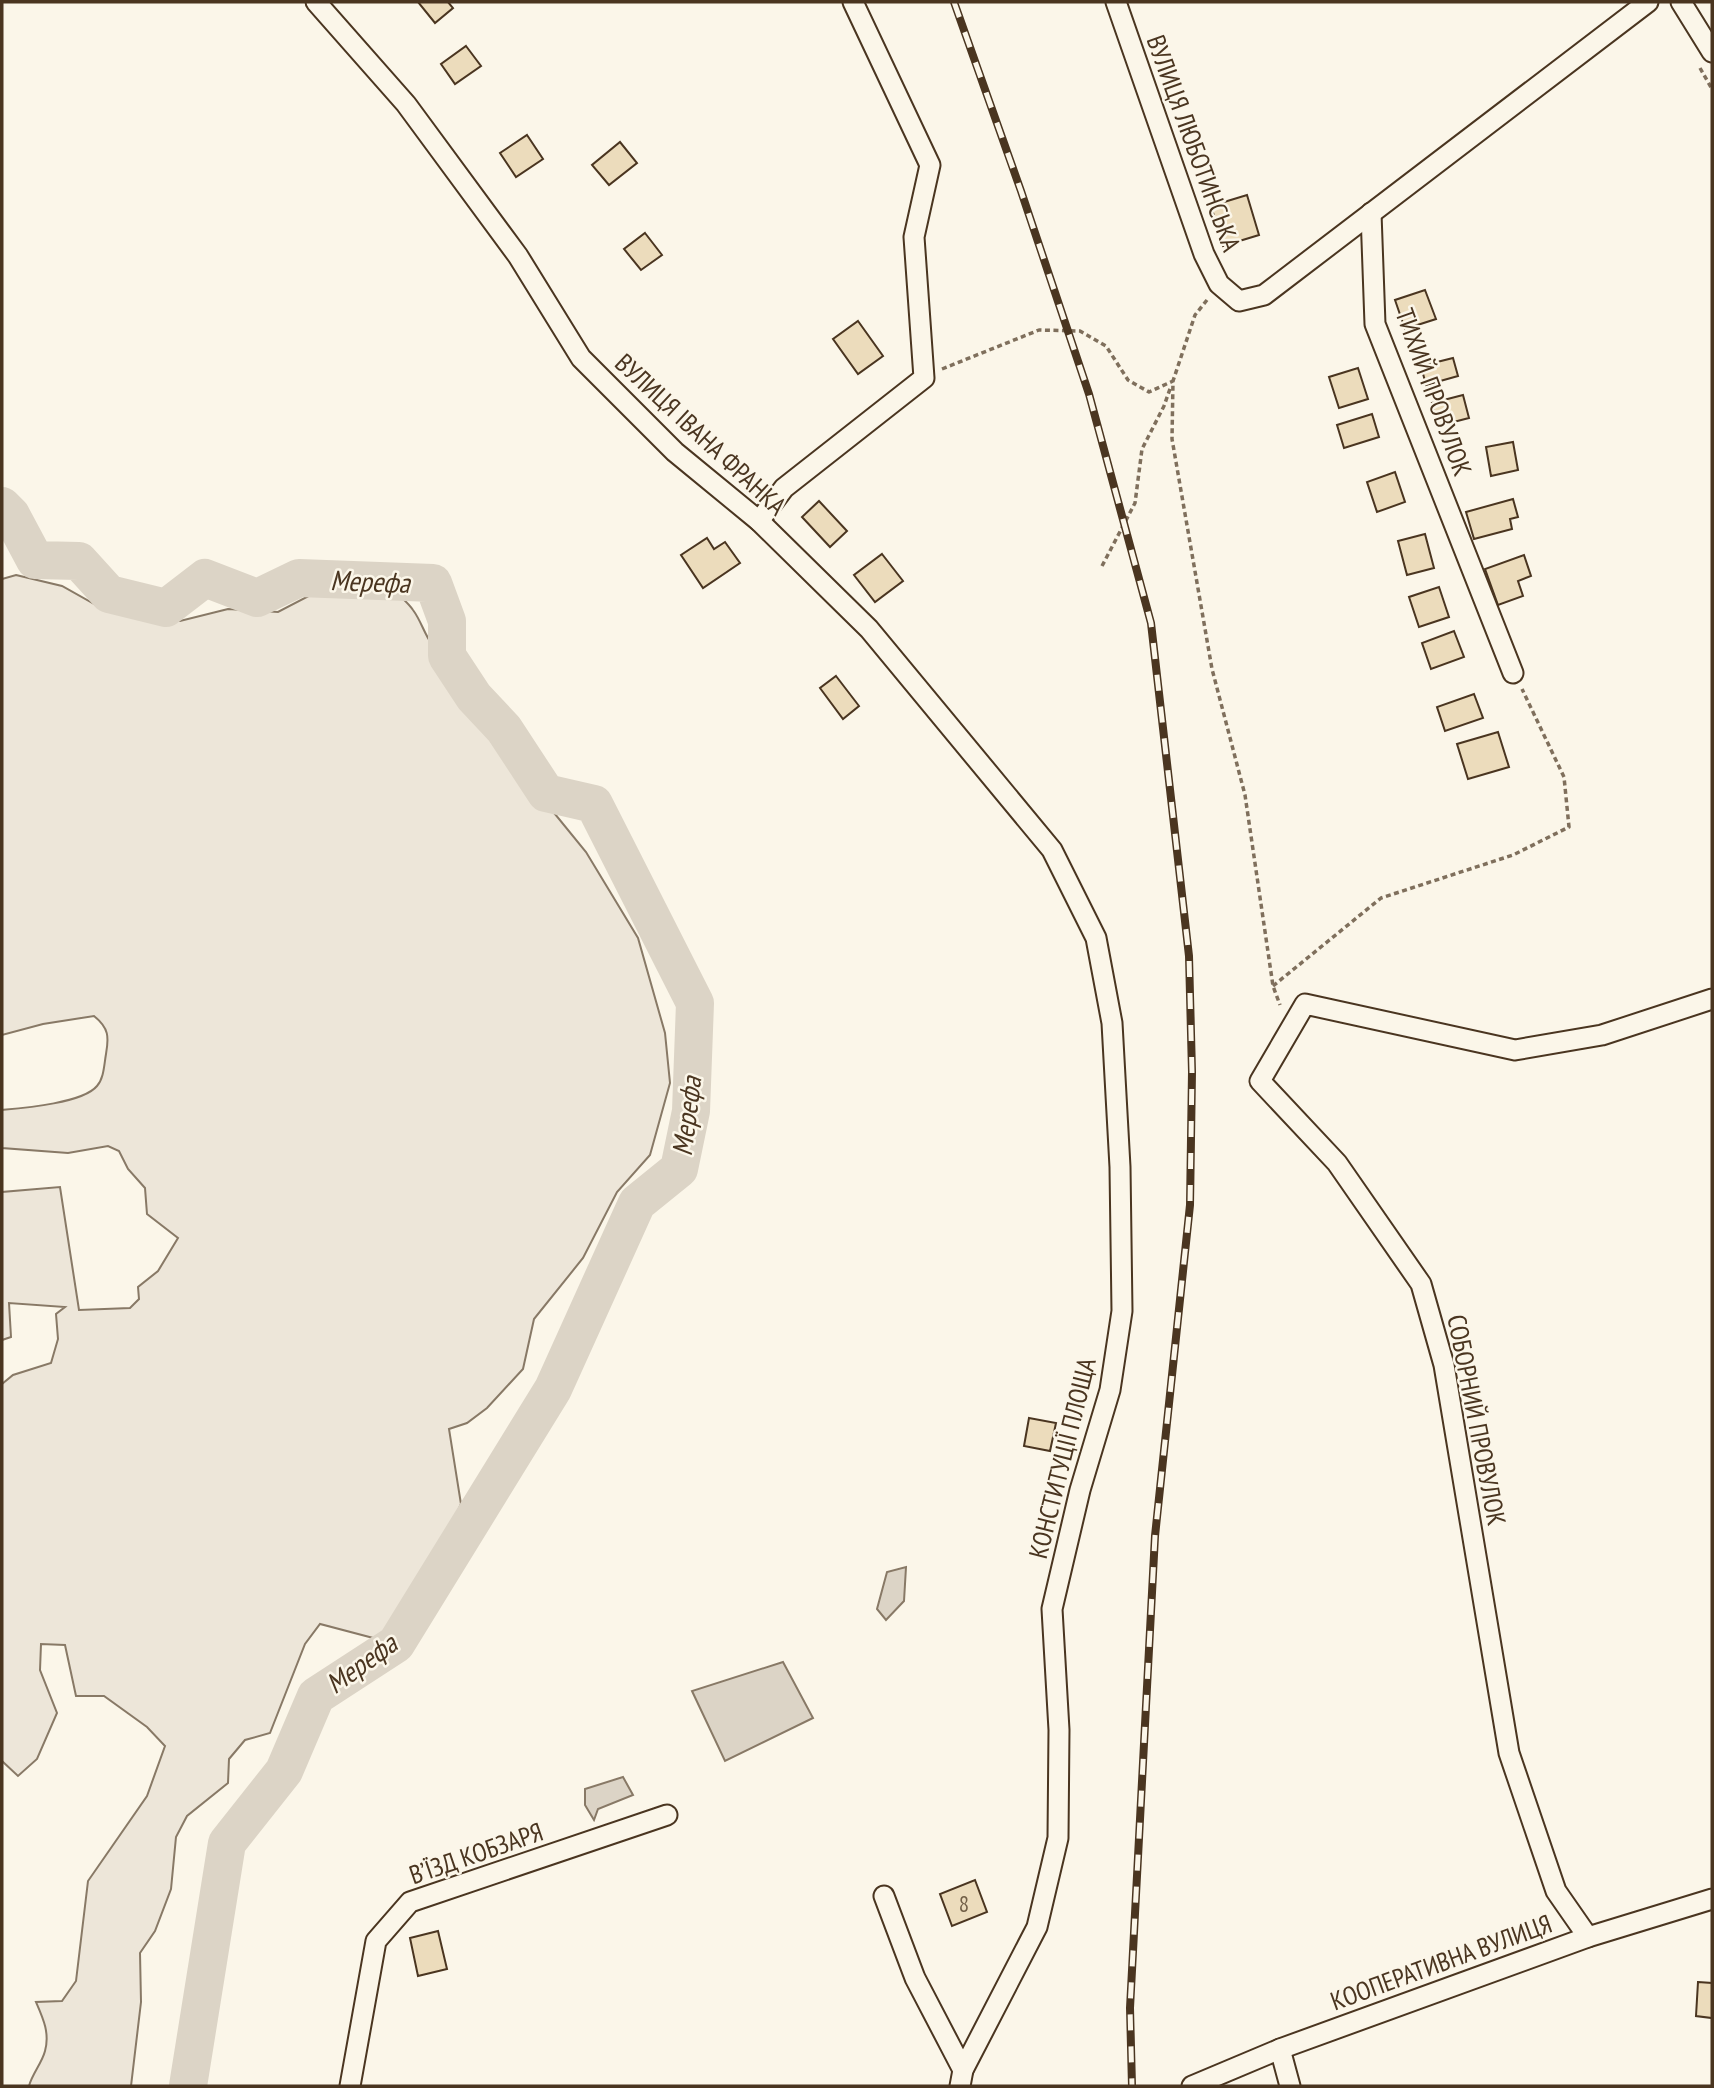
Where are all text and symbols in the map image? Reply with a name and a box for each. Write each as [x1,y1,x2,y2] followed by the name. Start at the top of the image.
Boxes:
[1140,30,1249,256] street label: ВУЛИЦЯ ЛЮБОТИНСЬКА
[1388,304,1480,480] street label: ТИХИЙ ПРОВУЛОК
[608,346,794,522] street label: ВУЛИЦЯ ІВАНА ФРАНКА
[330,561,412,601] water label: Мерефа
[663,1073,709,1158] water label: Мерефа
[1440,1312,1514,1528] street label: СОБОРНИЙ ПРОВУЛОК
[1021,1354,1103,1562] street label: КОНСТИТУЦІЇ ПЛОЩА
[318,1624,405,1701] water label: Мерефа
[405,1815,547,1891] street label: В’ЇЗД КОБЗАРЯ
[959,1889,969,1918] house number: 8
[1326,1907,1556,2017] street label: КООПЕРАТИВНА ВУЛИЦЯ

